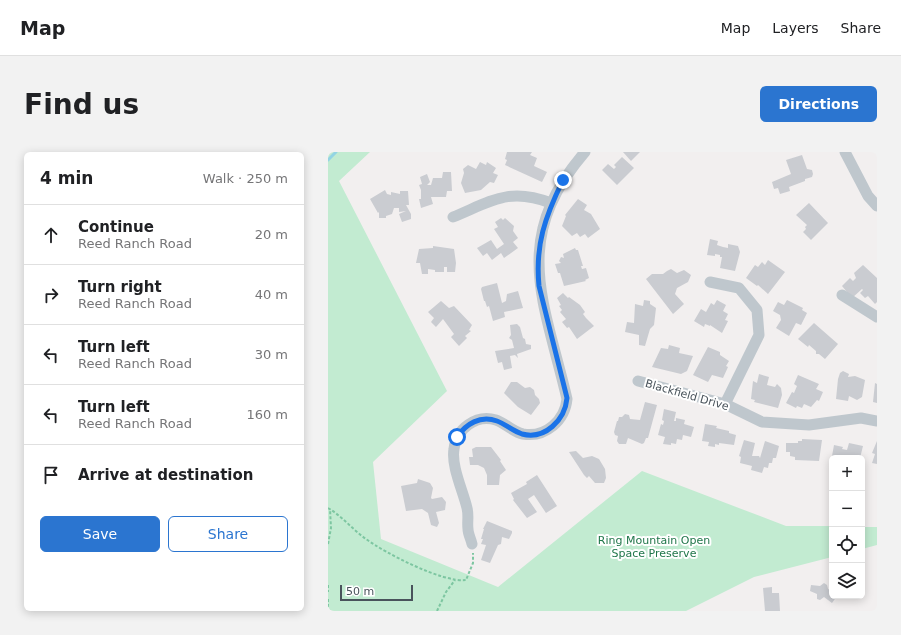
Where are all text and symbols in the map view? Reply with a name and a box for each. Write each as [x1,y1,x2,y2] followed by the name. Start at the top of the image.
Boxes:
[20,17,65,39] text: Map
[721,20,750,36] text: Map
[772,20,819,36] text: Layers
[841,20,881,36] text: Share
[760,86,877,122] button: Directions
[24,88,139,121] text: Find us
[40,168,93,188] text: 4 min
[203,171,288,186] text: Walk · 250 m
[554,171,572,189] route end
[78,218,154,236] text: Continue
[40,224,62,246] icon: ahead
[255,227,288,242] text: 20 m
[78,236,192,251] text: Reed Ranch Road
[78,278,162,296] text: Turn right
[40,284,62,306] icon: right
[255,287,288,302] text: 40 m
[78,296,192,311] text: Reed Ranch Road
[78,338,150,356] text: Turn left
[40,344,62,366] icon: left
[255,347,288,362] text: 30 m
[78,356,192,371] text: Reed Ranch Road
[644,377,730,413] street label: Blackfield Drive
[78,398,150,416] text: Turn left
[40,404,62,426] icon: left
[246,407,288,422] text: 160 m
[78,416,192,431] text: Reed Ranch Road
[448,428,466,446] route start
[829,455,865,599] map controls
[829,455,865,491] button: +
[40,464,62,486] icon: arrive
[78,466,253,484] text: Arrive at destination
[829,491,865,527] button: −
[40,516,160,552] button: Save
[168,516,288,552] button: Share
[829,527,865,563] button: locate
[598,534,710,560] park label: Ring Mountain Open Space Preserve
[829,563,865,599] button: layers
[340,583,413,602] scale bar
[346,585,374,598] text: 50 m

